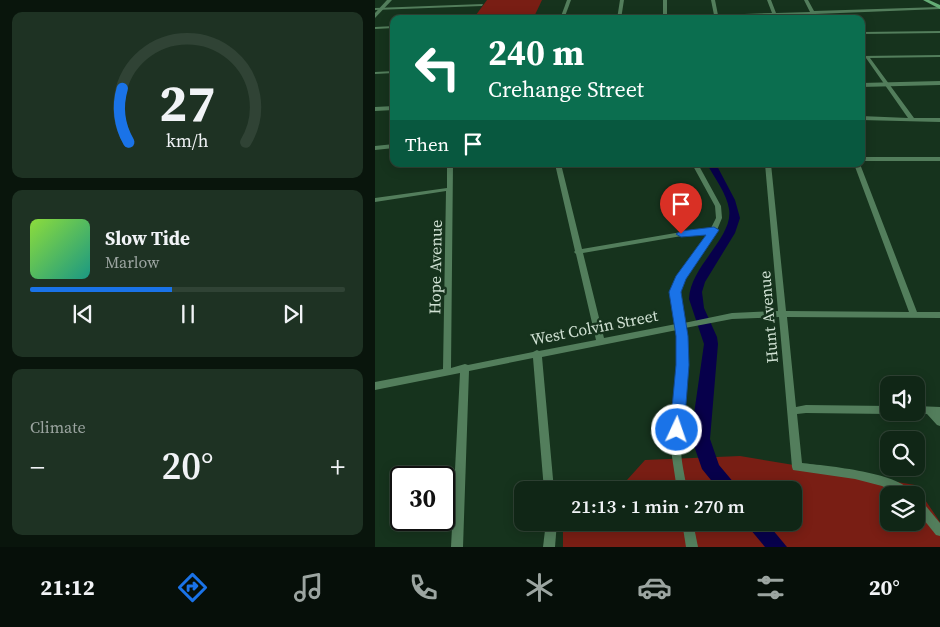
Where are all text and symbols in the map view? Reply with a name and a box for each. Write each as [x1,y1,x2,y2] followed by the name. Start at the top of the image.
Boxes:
[488,29,584,77] text: 240 m
[405,35,470,100] icon: left
[159,67,216,138] text: 27
[488,74,644,104] text: Crehange Street
[166,128,209,153] text: km/h
[459,130,487,158] icon: arrive
[405,131,449,157] text: Then
[660,183,702,234] pin
[667,190,695,218] icon: arrive
[423,219,447,315] street label: Hope Avenue
[105,225,190,251] text: Slow Tide
[105,251,160,273] text: Marlow
[753,270,783,364] street label: Hunt Avenue
[69,300,97,328] icon: previous
[174,300,202,328] icon: pause
[279,300,307,328] icon: next
[528,304,660,350] street label: West Colvin Street
[880,376,925,531] map controls
[880,376,925,421] button: sound
[650,403,702,455] position arrow
[30,416,86,438] text: Climate
[880,431,925,476] button: search
[162,440,213,492] text: 20°
[30,448,45,486] text: −
[330,448,345,486] text: +
[390,466,455,531] speed limit sign: 30
[880,486,925,531] button: layers
[571,493,745,519] text: 21:13 · 1 min · 270 m
[175,570,210,605] icon: directions
[291,570,326,605] icon: music
[406,570,441,605] icon: phone
[522,570,557,605] icon: climate
[637,570,672,605] icon: car
[753,570,788,605] icon: filters
[40,572,95,602] text: 21:12
[869,572,900,602] text: 20°

